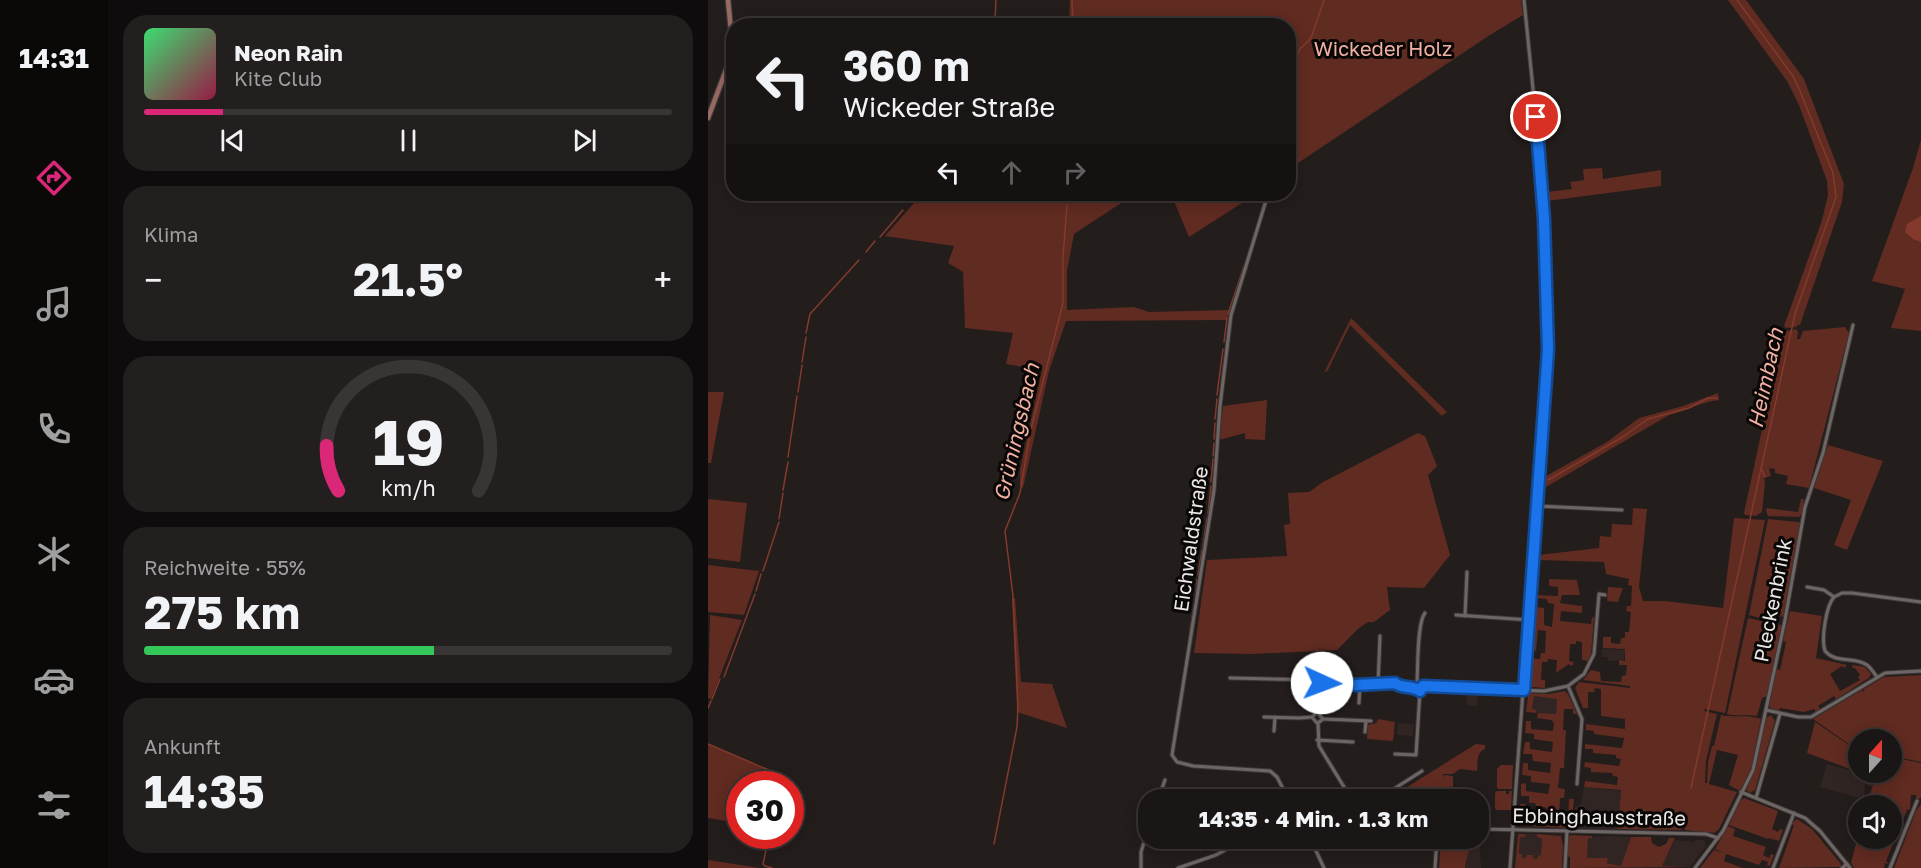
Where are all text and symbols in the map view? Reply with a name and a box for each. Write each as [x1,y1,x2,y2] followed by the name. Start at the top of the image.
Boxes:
[1314,36,1452,60] park label: Wickeder Holz
[234,39,343,66] text: Neon Rain
[843,40,970,90] text: 360 m
[19,42,89,74] text: 14:31
[744,42,822,120] icon: left
[234,66,322,90] text: Kite Club
[843,91,1055,123] text: Wickeder Straße
[1510,91,1561,142] pin
[1519,100,1552,133] icon: arrive
[216,124,249,157] icon: previous
[392,124,425,157] icon: pause
[568,124,601,157] icon: next
[932,156,965,189] icon: left
[995,156,1028,189] icon: ahead
[1058,156,1091,189] icon: right
[33,157,75,199] icon: directions
[144,222,198,246] text: Klima
[353,252,463,306] text: 21.5°
[144,260,162,299] text: −
[654,260,672,299] text: +
[33,283,75,325] icon: music
[1742,325,1788,430] water label: Heimbach
[988,360,1045,503] water label: Grüningsbach
[372,404,444,479] text: 19
[33,408,75,450] icon: phone
[1168,465,1212,613] street label: Eichwaldstraße
[381,475,435,501] text: km/h
[33,533,75,575] icon: climate
[1748,536,1796,664] street label: Pleckenbrink
[144,555,306,579] text: Reichweite · 55%
[144,585,300,639] text: 275 km
[1290,651,1354,715] position arrow
[33,659,75,701] icon: car
[1848,729,1902,783] north arrow
[1848,729,1902,849] map controls
[144,734,221,758] text: Ankunft
[144,764,265,818] text: 14:35
[726,771,804,849] speed limit sign: 30
[33,784,75,826] icon: filters
[1848,795,1902,849] button: sound
[1512,802,1686,830] street label: Ebbinghausstraße
[1199,805,1428,832] text: 14:35 · 4 Min. · 1.3 km

